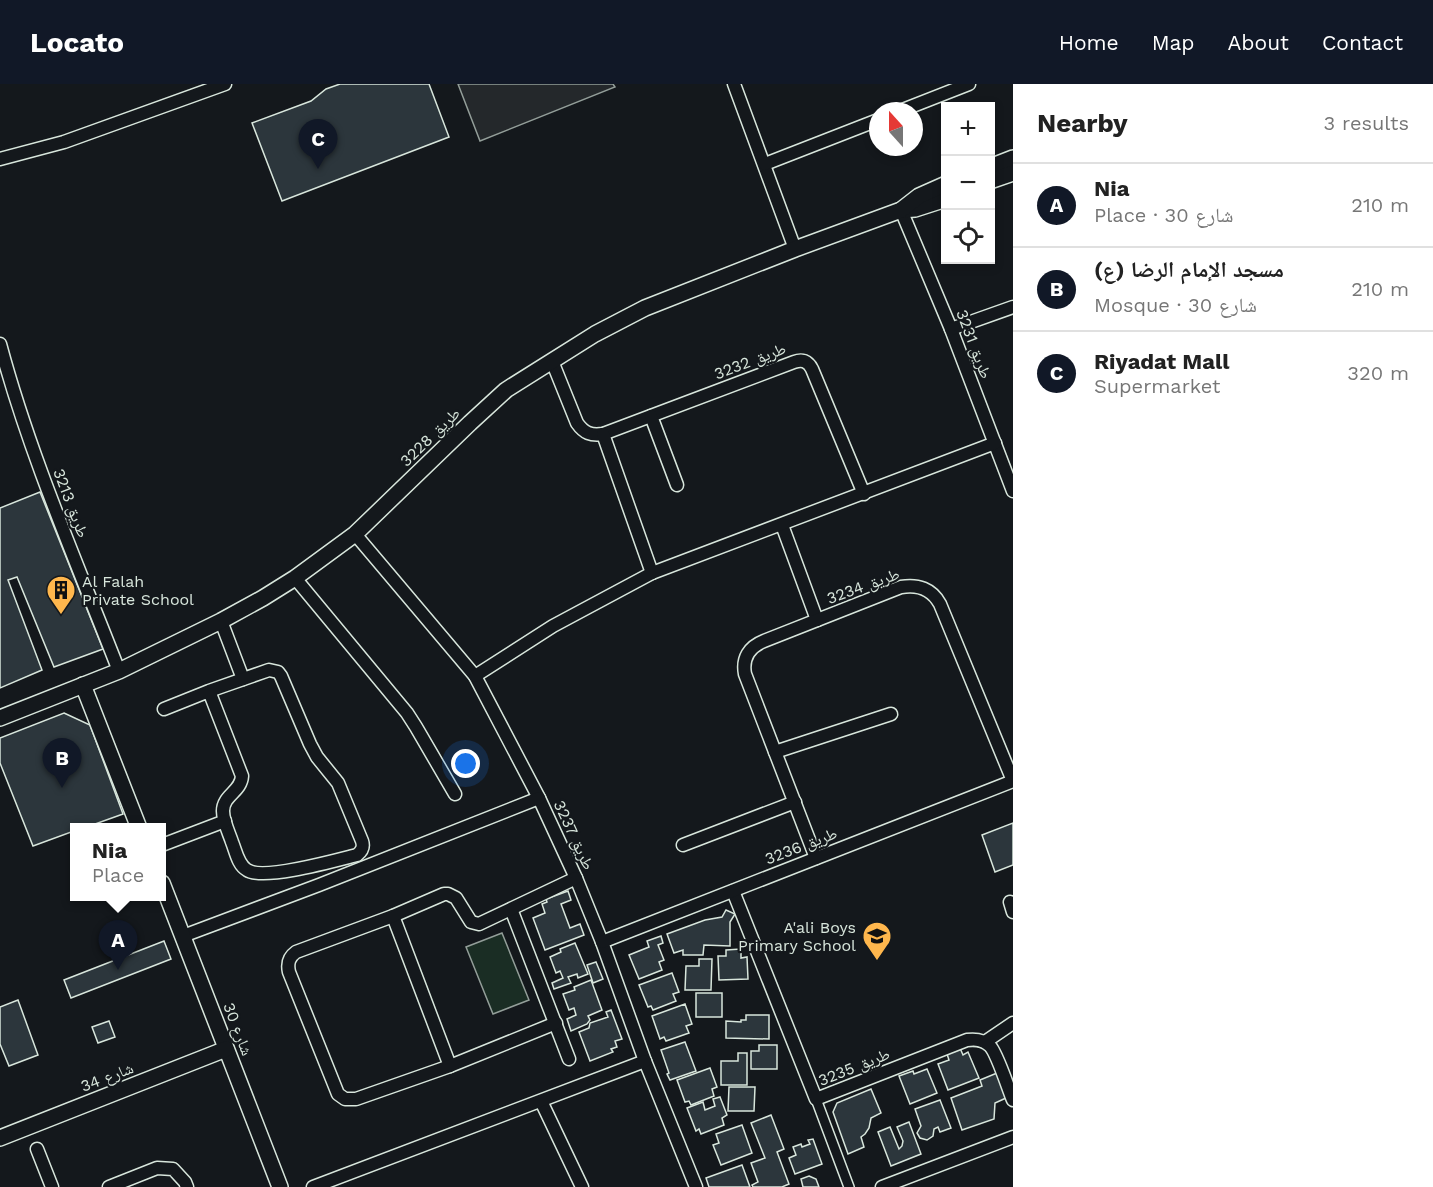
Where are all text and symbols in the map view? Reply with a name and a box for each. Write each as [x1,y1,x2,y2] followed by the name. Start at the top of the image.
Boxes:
[30,26,124,59] text: Locato
[1059,30,1119,55] text: Home
[1152,30,1195,55] text: Map
[1228,30,1289,55] text: About
[1322,30,1403,55] text: Contact
[869,102,923,156] north arrow
[941,102,995,264] map controls
[941,102,995,156] button: +
[1037,108,1128,138] text: Nearby
[1324,111,1409,135] text: 3 results
[298,120,338,169] pin: C
[941,156,995,210] button: −
[1094,176,1129,201] text: Nia
[1050,193,1063,217] text: A
[1351,193,1409,217] text: 210 m
[1094,203,1234,227] text: Place · شارع 30
[941,210,995,264] button: locate
[1094,257,1284,282] text: مسجد الإمام الرضا (ع)
[1050,277,1063,301] text: B
[1351,277,1409,301] text: 210 m
[1094,293,1257,317] text: Mosque · شارع 30
[951,307,996,382] street label: طريق 3231
[711,339,789,384] street label: طريق 3232
[1094,349,1229,374] text: Riyadat Mall
[1050,361,1063,385] text: C
[1347,361,1409,385] text: 320 m
[1094,374,1220,398] text: Supermarket
[396,404,465,471] street label: طريق 3228
[48,466,93,541] street label: طريق 3213
[824,564,902,609] street label: طريق 3234
[82,572,194,609] place label: Al Falah Private School
[45,574,77,616] building icon: Al Falah Private School
[42,738,82,788] pin: B
[451,749,480,778] your location
[549,797,598,873] street label: طريق 3237
[70,823,166,901] popup
[762,824,840,869] street label: طريق 3236
[92,838,127,863] text: Nia
[92,863,144,887] text: Place
[738,918,856,955] place label: A'ali Boys Primary School
[98,920,138,970] pin: A
[861,920,893,962] school or university icon: A'ali Boys Primary School
[218,1000,257,1059] street label: شارع 30
[815,1044,893,1091] street label: طريق 3235
[78,1058,136,1097] street label: شارع 34

